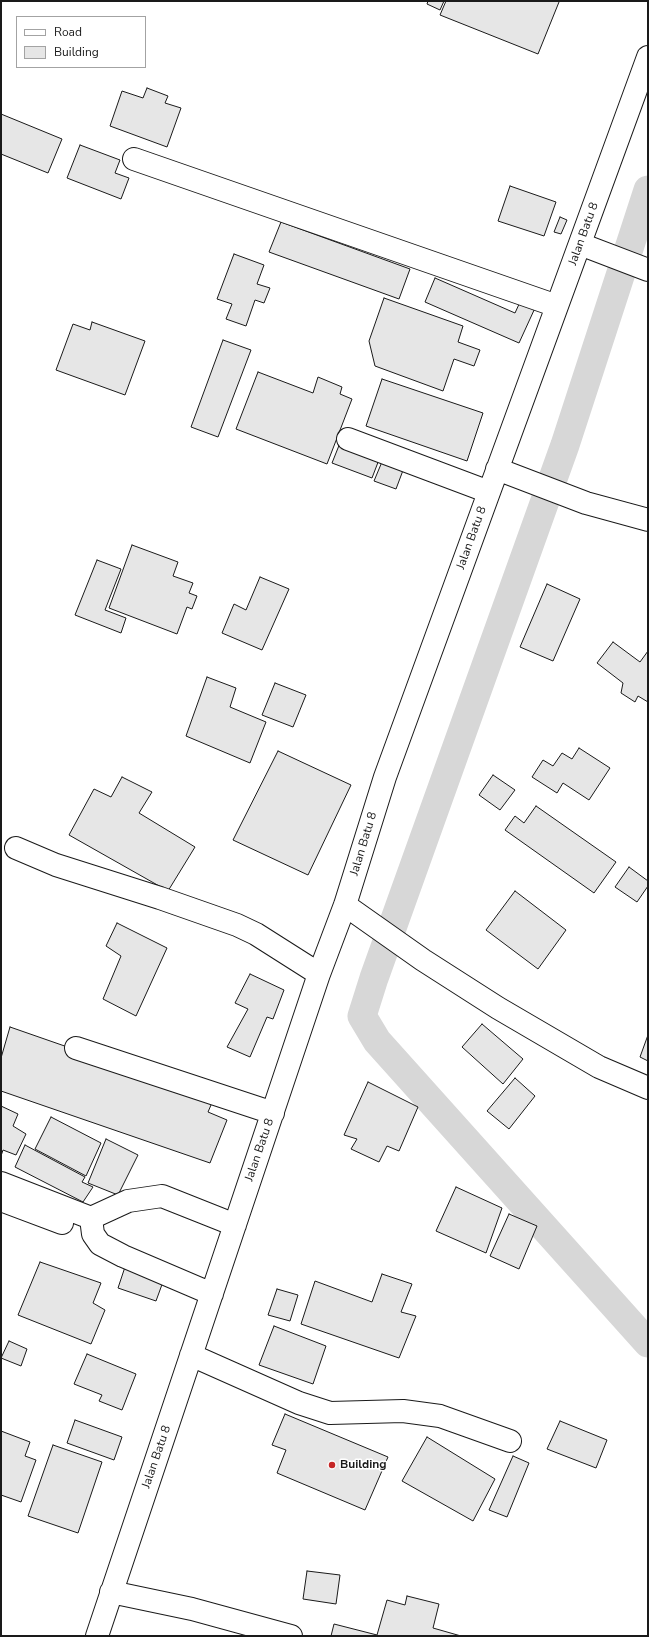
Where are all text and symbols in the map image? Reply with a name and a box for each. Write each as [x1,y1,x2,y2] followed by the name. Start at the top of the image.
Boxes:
[16,16,146,68] legend
[54,24,82,40] text: Road
[54,44,99,60] text: Building
[566,201,602,267] street label: Jalan Batu 8
[454,505,490,571] street label: Jalan Batu 8
[348,810,380,878] street label: Jalan Batu 8
[242,1117,278,1183] street label: Jalan Batu 8
[139,1424,175,1490] street label: Jalan Batu 8
[340,1458,387,1472] place label: Building
[327,1460,337,1470] marker: Building

